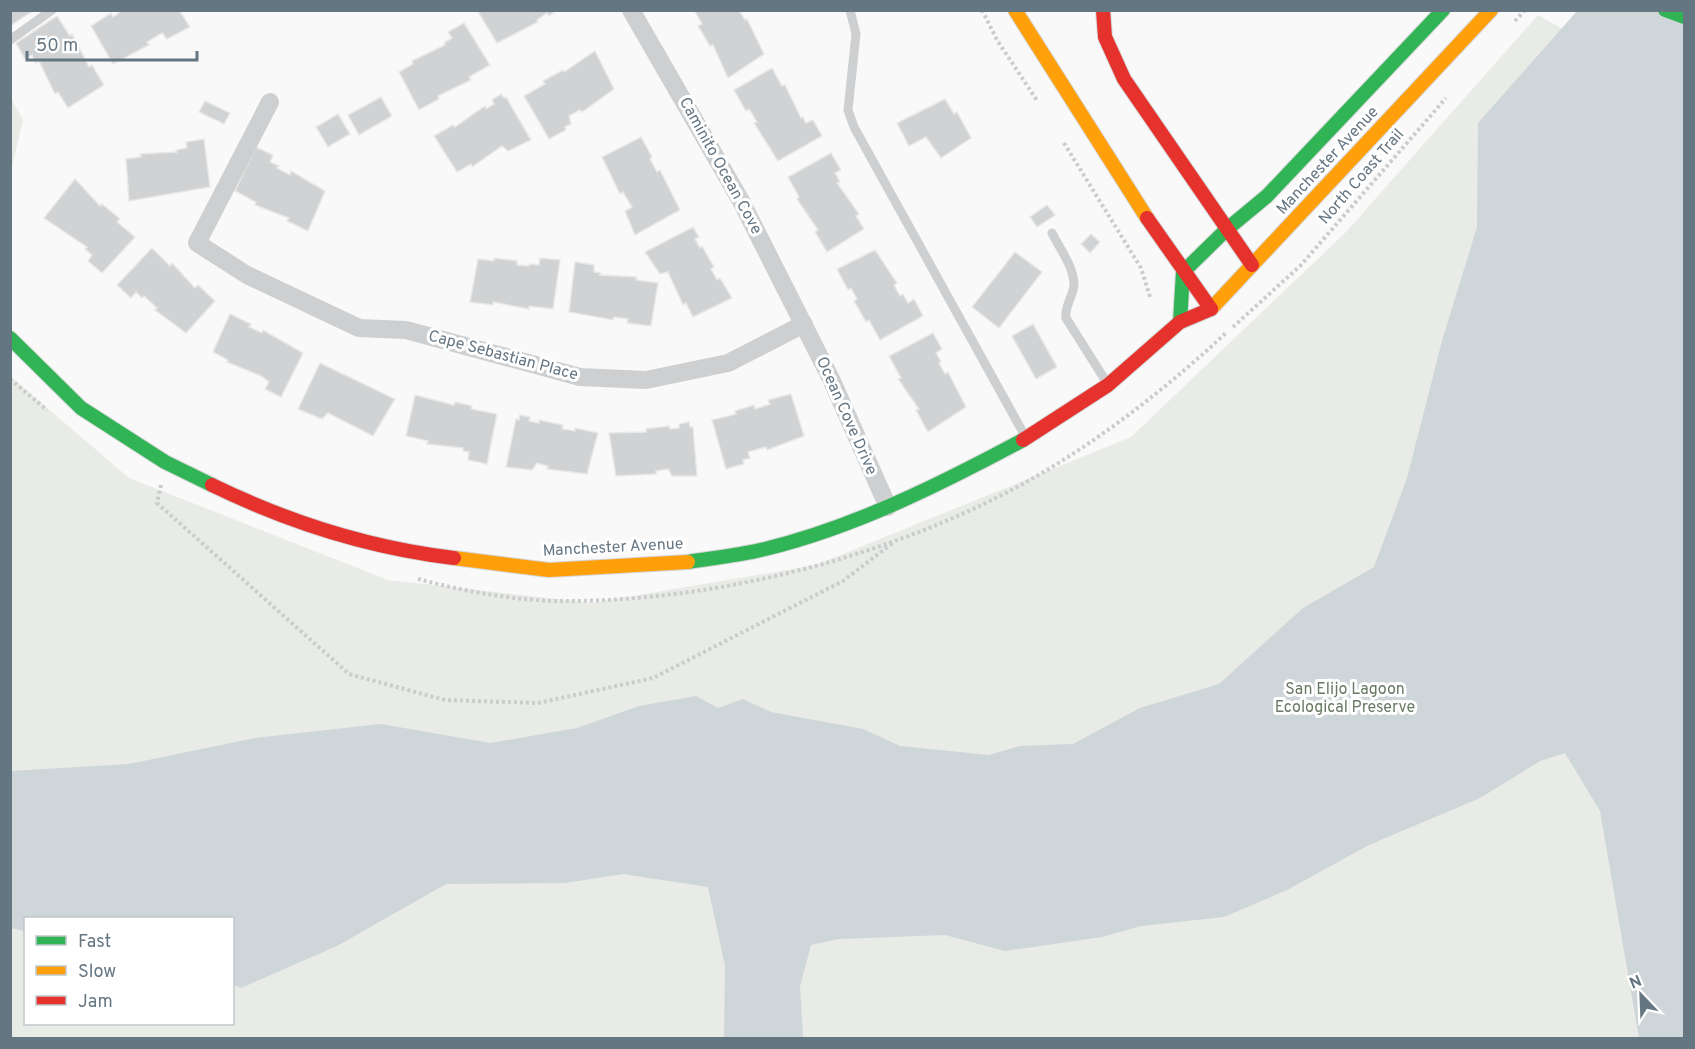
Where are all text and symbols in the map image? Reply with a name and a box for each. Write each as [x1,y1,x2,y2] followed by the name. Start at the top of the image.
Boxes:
[27,24,196,62] scale bar
[36,35,78,58] text: 50 m
[674,94,766,238] street label: Caminito Ocean Cove
[1273,103,1383,219] street label: Manchester Avenue
[1315,125,1409,229] street label: North Coast Trail
[426,326,580,386] street label: Cape Sebastian Place
[811,354,881,478] street label: Ocean Cove Drive
[542,534,684,562] street label: Manchester Avenue
[1275,680,1415,718] park label: San Elijo Lagoon Ecological Preserve
[24,917,234,1025] legend
[78,931,111,954] text: Fast
[78,961,116,984] text: Slow
[1611,965,1671,1025] north arrow
[1627,972,1645,994] text: N
[78,991,113,1014] text: Jam

